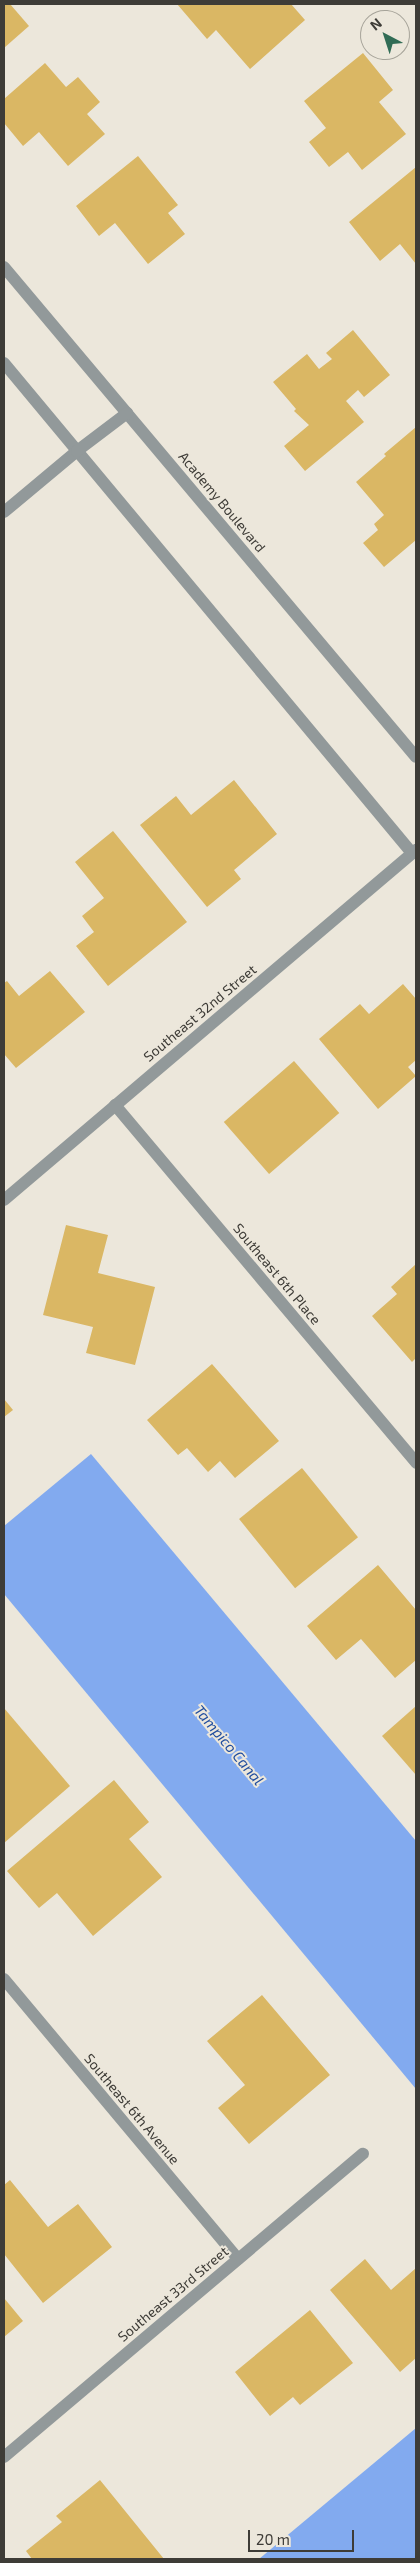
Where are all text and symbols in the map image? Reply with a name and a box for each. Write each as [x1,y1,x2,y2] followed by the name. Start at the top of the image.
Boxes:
[360,10,410,60] north arrow
[366,14,385,34] text: N
[175,448,269,556] street label: Academy Boulevard
[140,961,260,1065] street label: Southeast 32nd Street
[230,1220,324,1328] street label: Southeast 6th Place
[190,1701,268,1789] water label: Tampico Canal
[81,2050,183,2168] street label: Southeast 6th Avenue
[114,2243,232,2345] street label: Southeast 33rd Street
[250,2520,356,2552] scale bar
[256,2530,290,2548] text: 20 m

